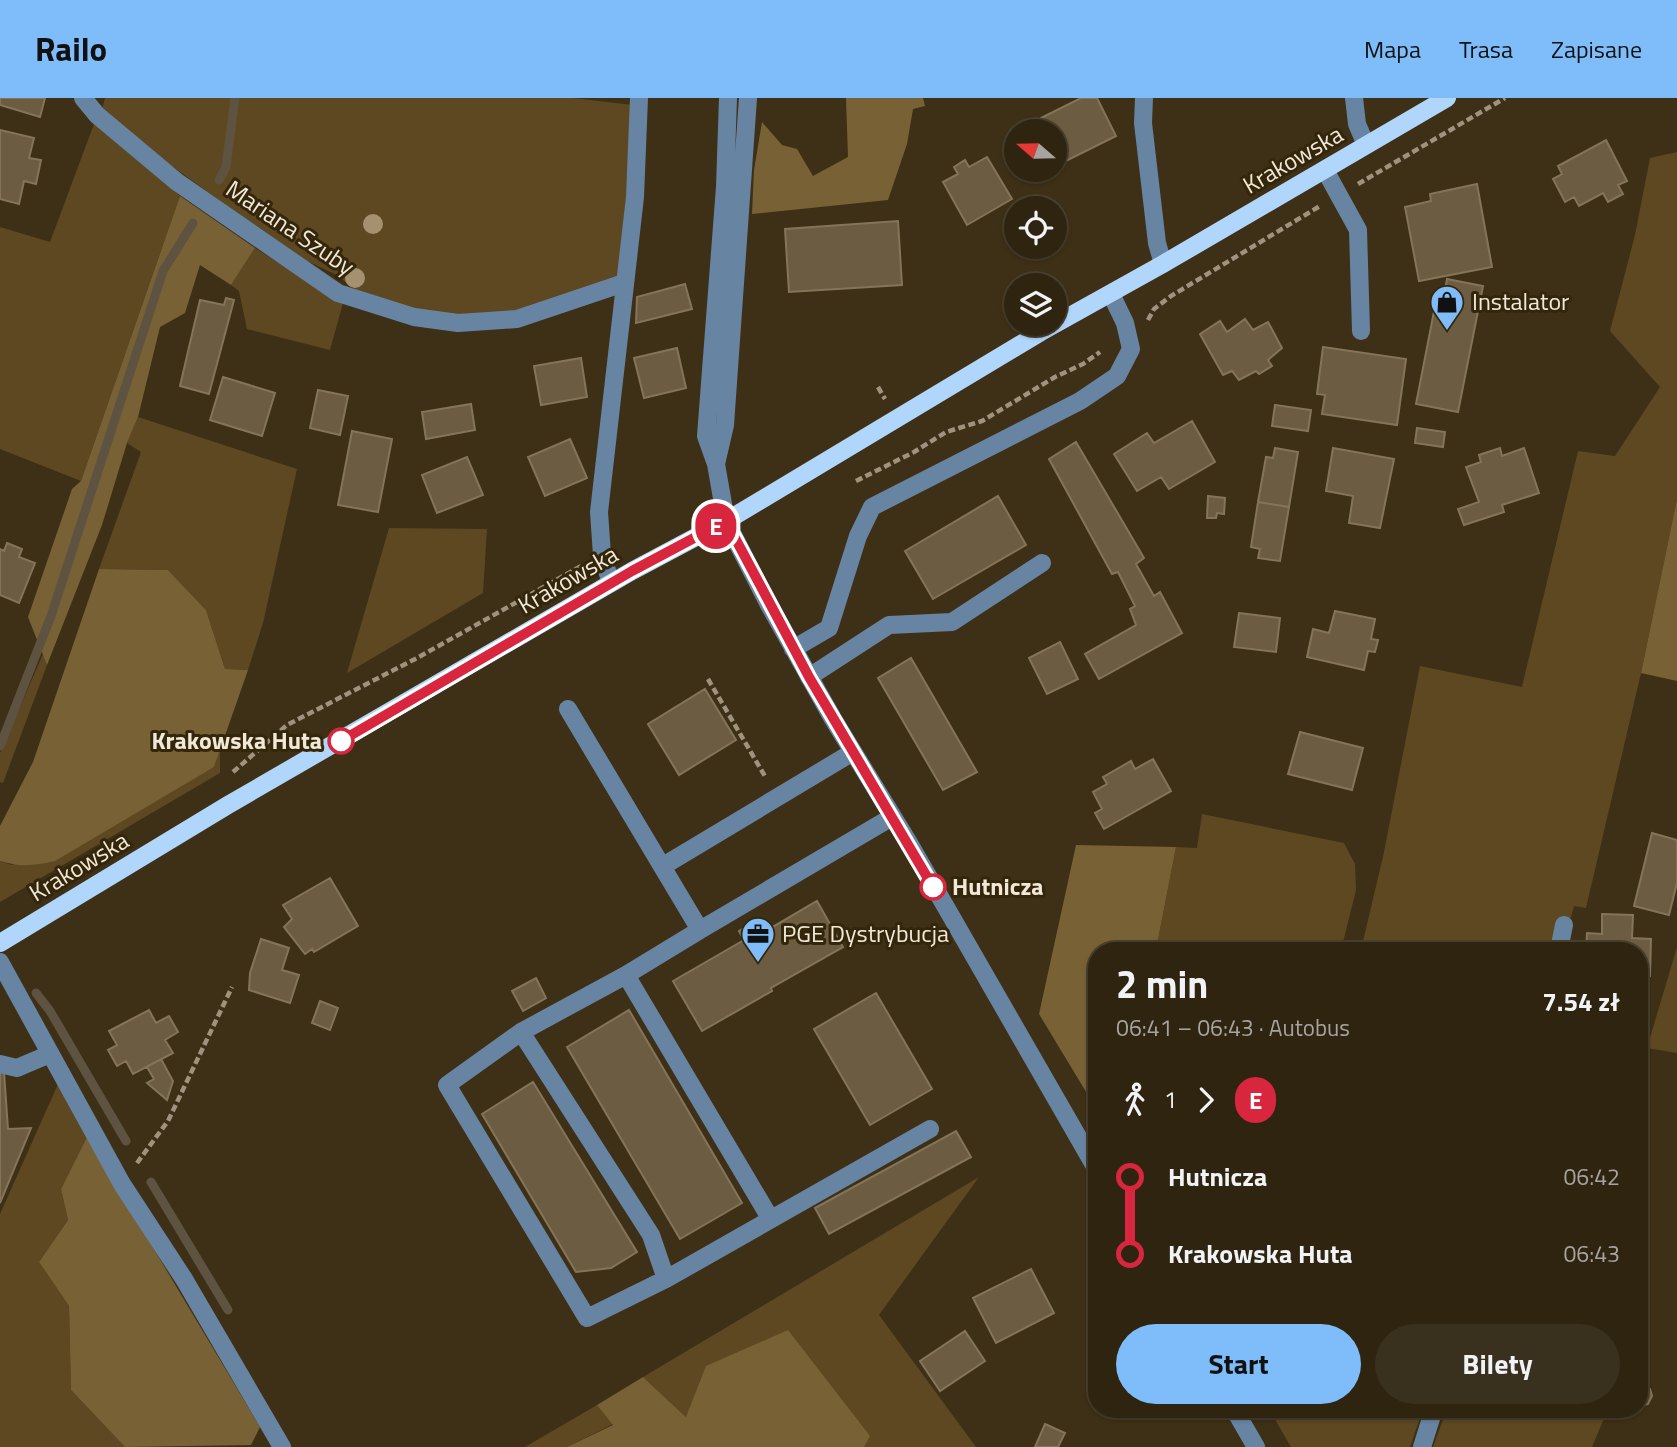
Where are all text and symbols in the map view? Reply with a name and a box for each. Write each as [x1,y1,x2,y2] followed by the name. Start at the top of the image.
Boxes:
[35,24,107,74] text: Railo
[1364,31,1421,67] text: Mapa
[1459,31,1513,67] text: Trasa
[1551,31,1642,67] text: Zapisane
[1236,116,1349,202] street label: Krakowska
[1004,119,1068,182] north arrow
[1004,119,1067,336] map controls
[219,171,363,284] street label: Mariana Szuby
[1004,196,1067,259] button: locate
[1004,273,1067,336] button: layers
[1428,283,1466,332] shop icon: Instalator
[1472,283,1569,319] place label: Instalator
[693,503,739,549] line badge: E
[709,508,723,544] text: E
[511,536,624,622] street label: Krakowska
[152,722,322,758] place label: Krakowska Huta
[328,728,354,754] marker: Krakowska Huta
[22,822,135,910] street label: Krakowska
[952,868,1044,904] place label: Hutnicza
[920,874,946,900] marker: Hutnicza
[739,915,777,964] office icon: PGE Dystrybucja
[782,915,949,951] place label: PGE Dystrybucja
[1116,955,1208,1013] text: 2 min
[1542,982,1620,1021] text: 7.54 zł
[1116,1010,1350,1045] text: 06:41 – 06:43 · Autobus
[1116,1081,1154,1119] icon: walk
[1187,1081,1225,1119] icon: forward
[1164,1082,1177,1117] text: 1
[1249,1082,1262,1118] text: E
[1168,1157,1267,1196] text: Hutnicza
[1563,1159,1620,1194] text: 06:42
[1168,1234,1353,1273] text: Krakowska Huta
[1563,1236,1620,1271] text: 06:43
[1116,1324,1361,1404] button: Start
[1375,1324,1620,1404] button: Bilety

